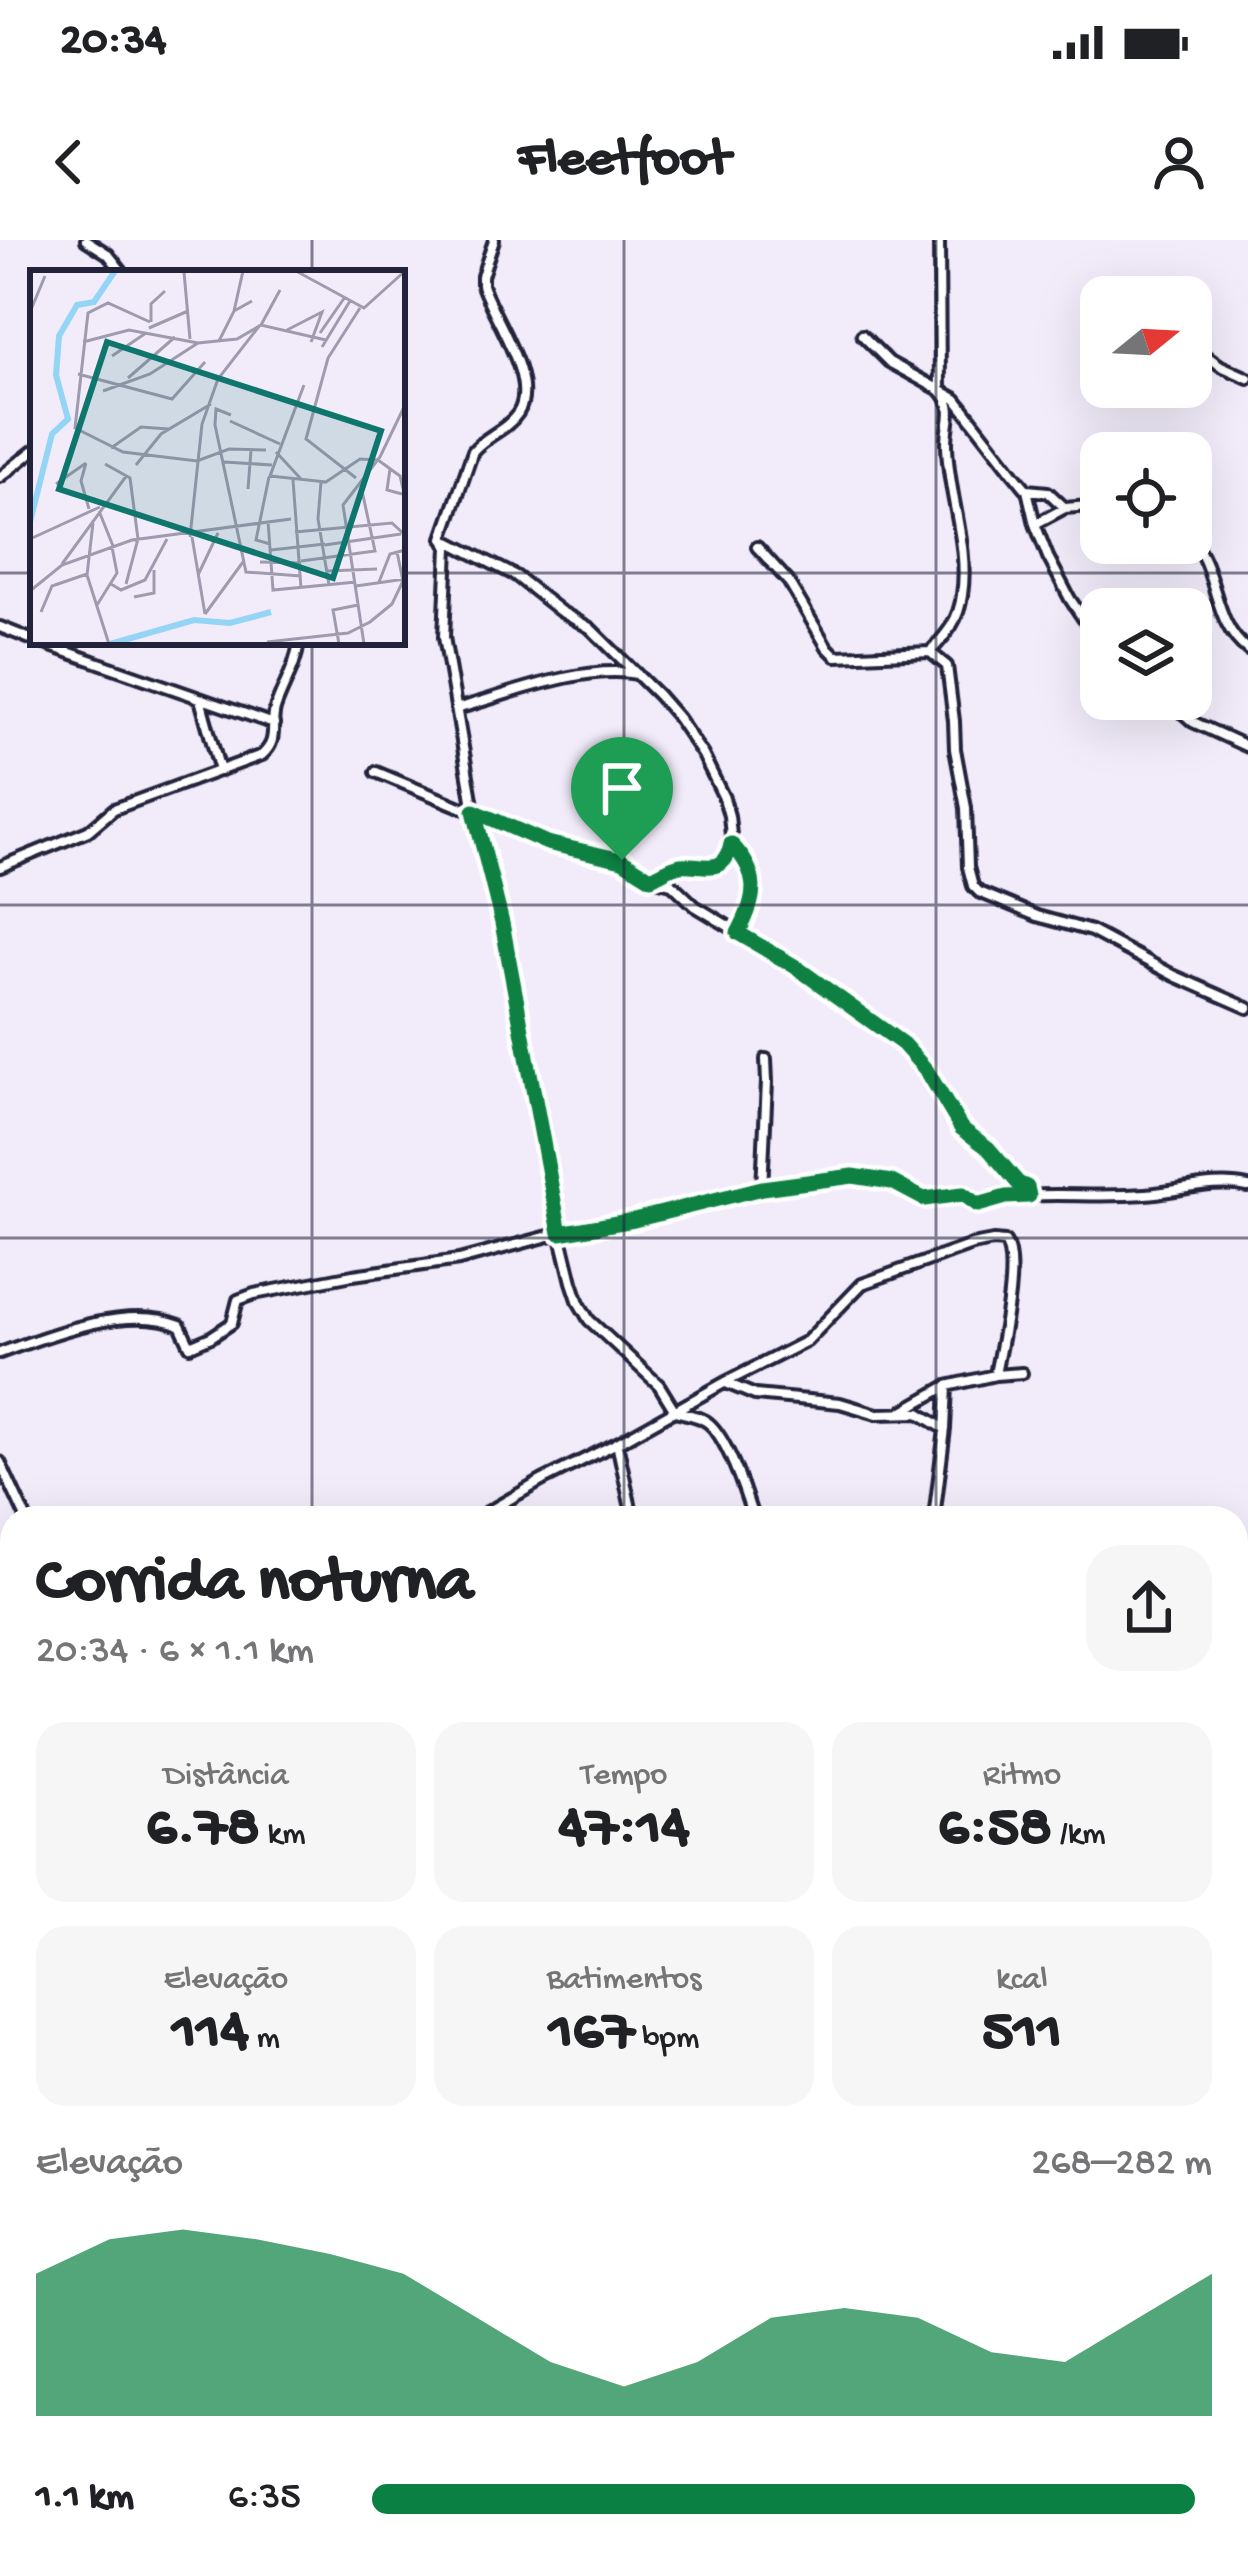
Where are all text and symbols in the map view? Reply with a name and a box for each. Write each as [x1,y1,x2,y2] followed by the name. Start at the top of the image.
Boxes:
[60,16,166,69] text: 20:34
[36,129,102,195] icon: back
[1146,129,1212,195] icon: person
[518,130,730,194] text: Fleetfoot
[30,270,405,645] inset map
[1080,276,1212,408] north arrow
[1080,276,1212,720] map controls
[1080,432,1212,564] button: locate
[1080,588,1212,720] button: layers
[571,737,673,860] pin
[589,755,655,821] icon: arrive
[1086,1545,1212,1671] button: share
[36,1546,473,1624] text: Corrida noturna
[36,1630,314,1676] text: 20:34 · 6 × 1.1 km
[164,1758,288,1796] text: Distância
[581,1758,667,1796] text: Tempo
[983,1758,1061,1796] text: Ritmo
[146,1796,260,1866] text: 6.78
[558,1796,690,1866] text: 47:14
[938,1796,1052,1866] text: 6:58
[260,1817,306,1855] text: km
[1052,1817,1106,1855] text: /km
[164,1962,288,2000] text: Elevação
[547,1962,701,2000] text: Batimentos
[996,1962,1048,2000] text: kcal
[172,2000,249,2070] text: 114
[549,2000,634,2070] text: 167
[982,2000,1062,2070] text: 511
[249,2021,280,2059] text: m
[634,2021,699,2059] text: bpm
[36,2142,183,2188] text: Elevação
[1031,2142,1212,2188] text: 268–282 m
[36,2476,134,2522] text: 1.1 km
[228,2476,301,2522] text: 6:35

